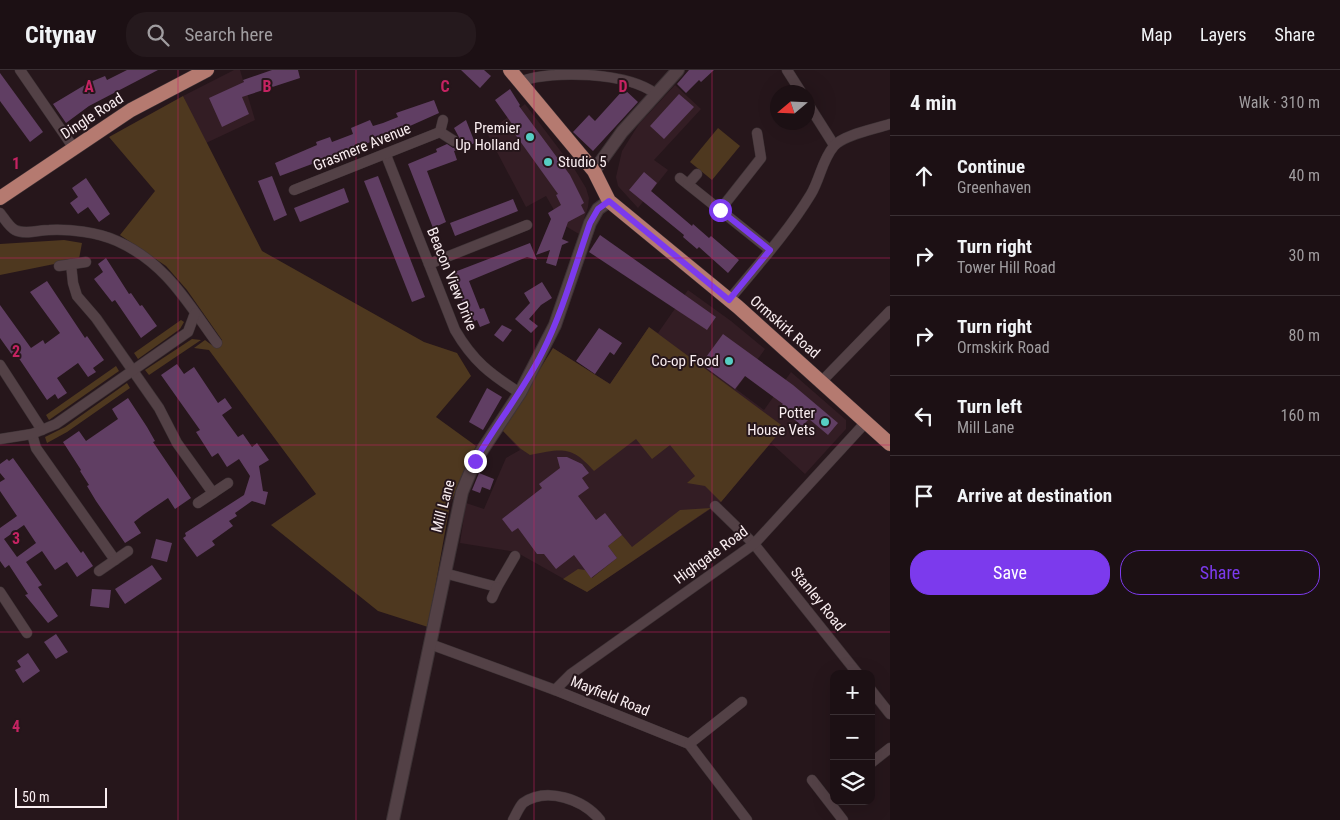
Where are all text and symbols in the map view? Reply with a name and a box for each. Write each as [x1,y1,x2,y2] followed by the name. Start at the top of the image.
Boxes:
[126,12,476,57] search box
[25,21,96,49] text: Citynav
[144,21,172,49] icon: search
[184,23,273,46] text: Search here
[1141,24,1172,45] text: Map
[1200,24,1247,45] text: Layers
[1275,24,1315,45] text: Share
[84,77,94,96] text: A
[263,77,272,96] text: B
[440,77,450,96] text: C
[618,77,628,96] text: D
[770,85,815,130] north arrow
[57,89,127,143] street label: Dingle Road
[910,91,957,115] text: 4 min
[1239,93,1320,112] text: Walk · 310 m
[311,119,413,175] street label: Grasmere Avenue
[455,119,520,154] place label: Premier Up Holland
[524,131,536,143] marker: Premier Up Holland
[558,153,607,171] place label: Studio 5
[12,154,20,173] text: 1
[957,155,1025,178] text: Continue
[542,156,554,168] marker: Studio 5
[910,162,938,190] icon: ahead
[1288,166,1320,185] text: 40 m
[957,178,1031,197] text: Greenhaven
[709,199,732,222] route start
[423,225,481,333] street label: Beacon View Drive
[957,235,1032,258] text: Turn right
[910,242,938,270] icon: right
[1288,246,1320,265] text: 30 m
[957,258,1056,277] text: Tower Hill Road
[746,292,824,362] street label: Ormskirk Road
[957,315,1032,338] text: Turn right
[910,322,938,350] icon: right
[1288,326,1320,345] text: 80 m
[957,338,1050,357] text: Ormskirk Road
[12,342,20,361] text: 2
[651,352,719,370] place label: Co-op Food
[723,355,735,367] marker: Co-op Food
[957,395,1022,418] text: Turn left
[910,402,938,430] icon: left
[747,404,815,439] place label: Potter House Vets
[1281,406,1320,425] text: 160 m
[819,416,831,428] marker: Potter House Vets
[957,418,1014,437] text: Mill Lane
[464,450,487,473] route end
[427,478,459,534] street label: Mill Lane
[910,482,938,510] icon: arrive
[957,484,1112,507] text: Arrive at destination
[671,522,751,588] street label: Highgate Road
[12,529,20,548] text: 3
[910,550,1110,595] button: Save
[1120,550,1320,595] button: Share
[787,563,849,635] street label: Stanley Road
[830,670,875,805] map controls
[830,670,875,715] button: +
[568,672,652,720] street label: Mayfield Road
[830,715,875,760] button: −
[12,717,20,736] text: 4
[830,760,875,805] button: layers
[15,785,108,808] scale bar
[22,789,50,805] text: 50 m

